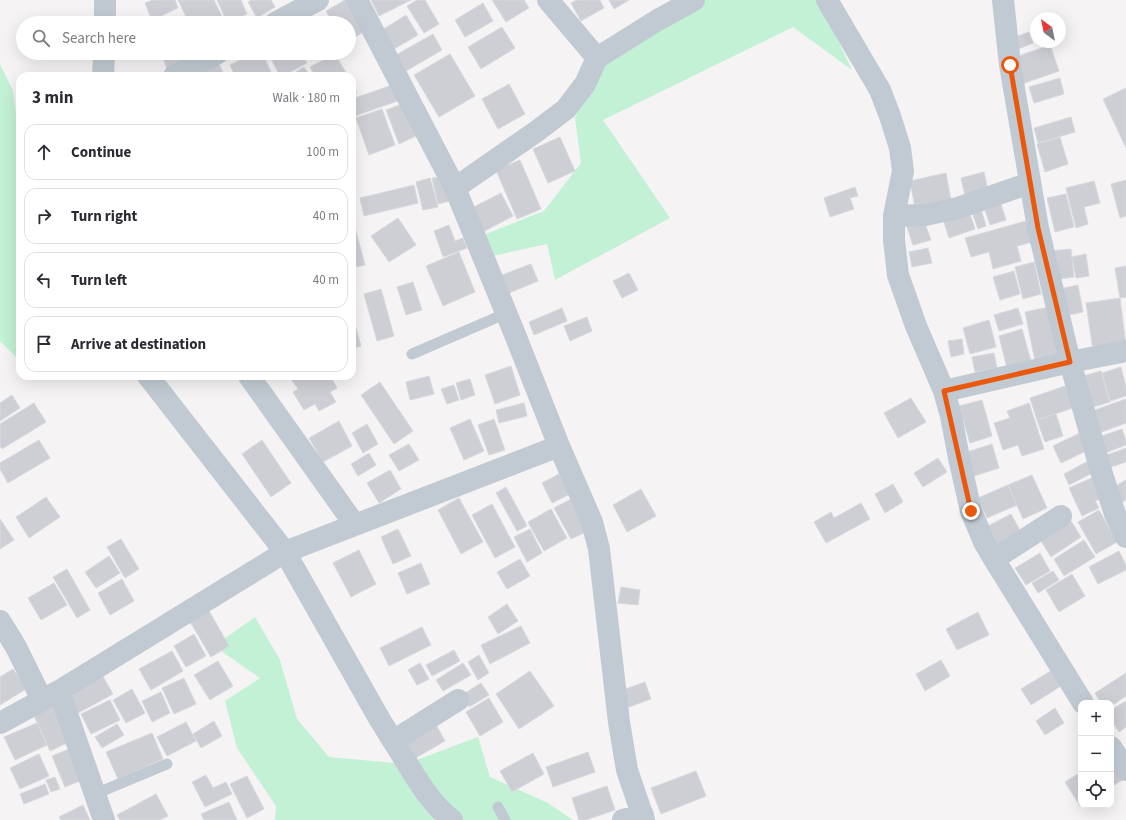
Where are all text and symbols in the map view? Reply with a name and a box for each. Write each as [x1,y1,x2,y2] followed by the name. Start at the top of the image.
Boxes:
[1030,12,1066,48] north arrow
[16,16,356,60] search box
[30,27,52,49] icon: search
[62,28,136,49] text: Search here
[1001,56,1019,74] route start
[32,86,73,110] text: 3 min
[272,89,340,107] text: Walk · 180 m
[33,141,55,163] icon: ahead
[71,142,131,163] text: Continue
[306,143,339,161] text: 100 m
[33,205,55,227] icon: right
[71,206,137,227] text: Turn right
[313,207,339,225] text: 40 m
[33,269,55,291] icon: left
[71,270,127,291] text: Turn left
[313,271,339,289] text: 40 m
[33,333,55,355] icon: arrive
[71,334,206,355] text: Arrive at destination
[962,502,980,520] route end
[1078,700,1114,808] map controls
[1078,700,1114,736] button: +
[1078,736,1114,772] button: −
[1078,772,1114,808] button: locate

